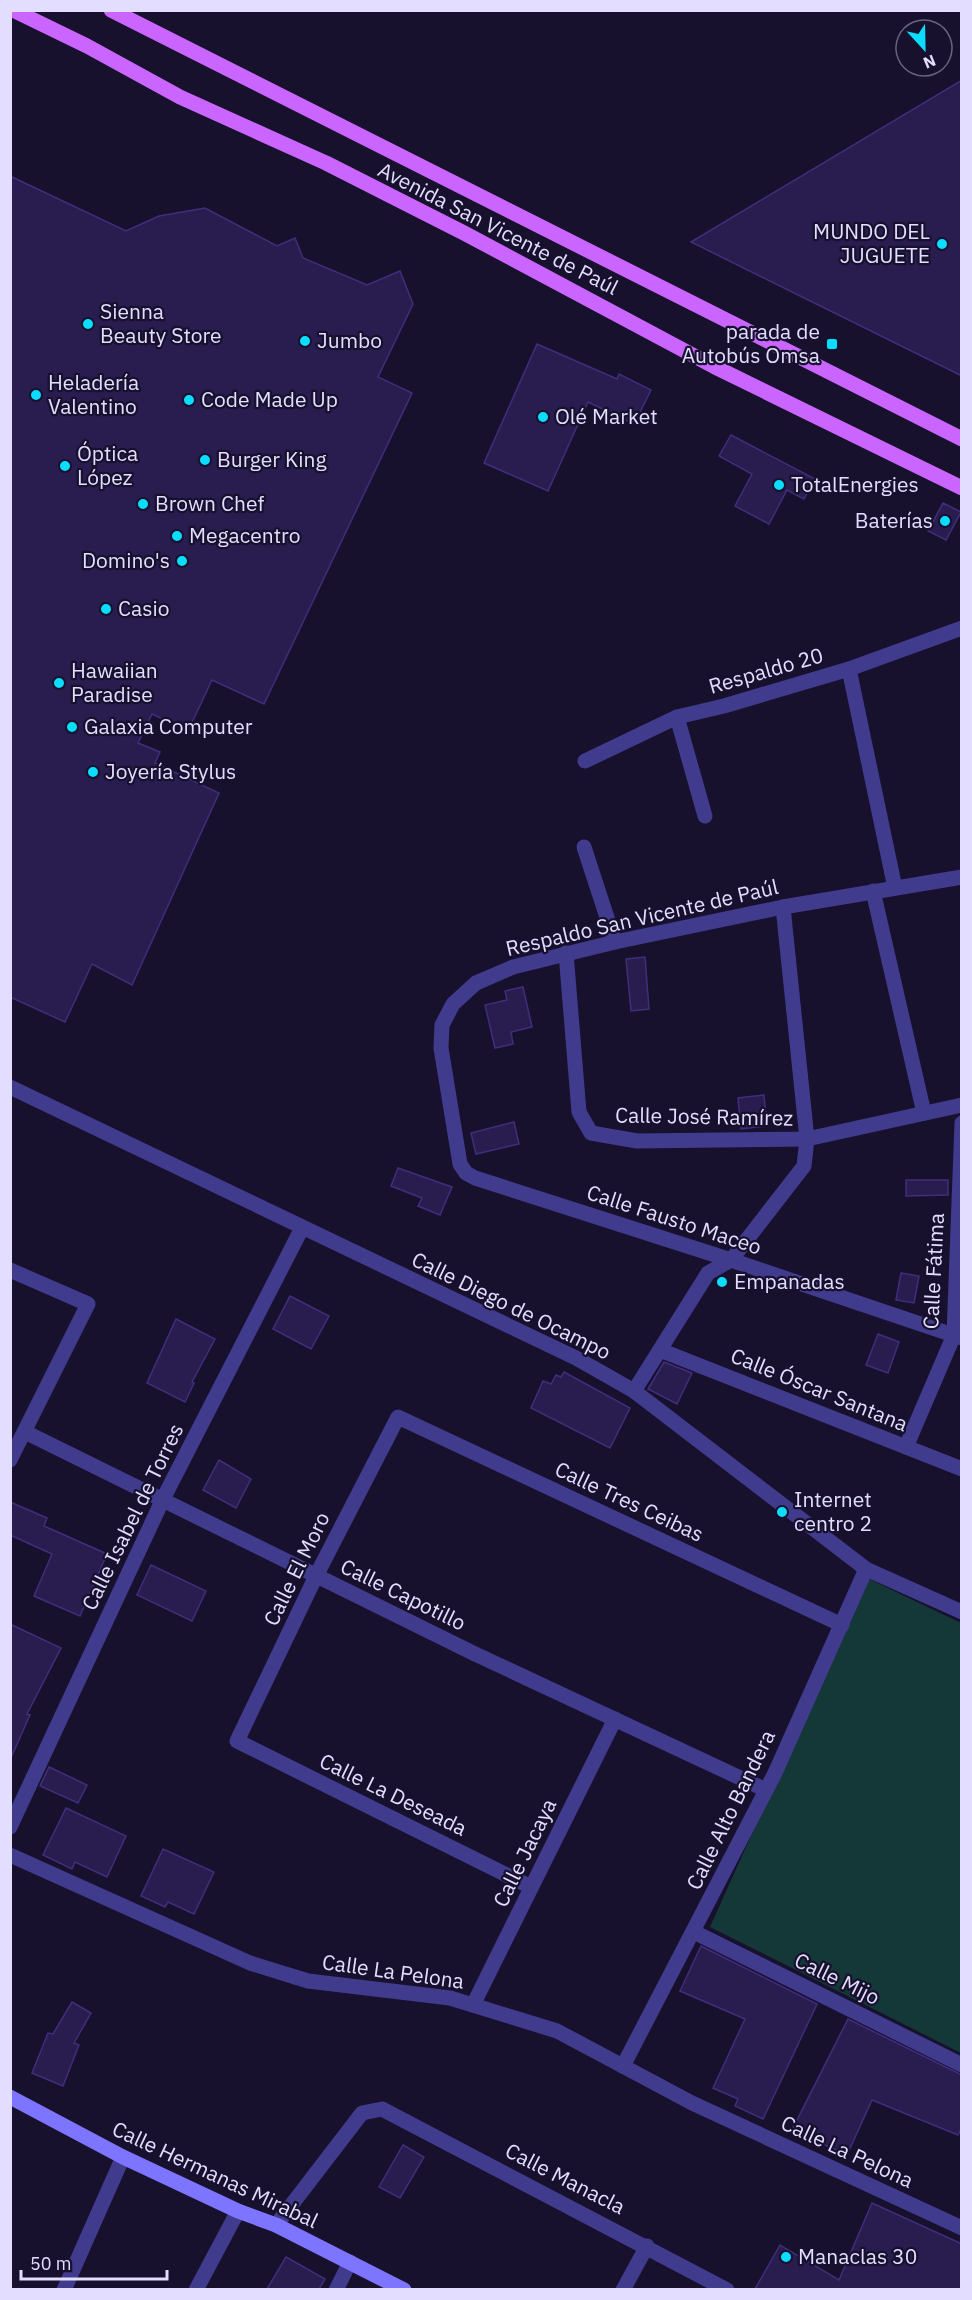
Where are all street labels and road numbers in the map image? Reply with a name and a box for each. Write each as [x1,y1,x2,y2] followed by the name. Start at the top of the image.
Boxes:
[373,155,624,301] street label: Avenida San Vicente de Paúl
[705,640,826,700] street label: Respaldo 20
[503,872,781,962] street label: Respaldo San Vicente de Paúl
[615,1100,794,1132] street label: Calle José Ramírez
[583,1178,765,1261] street label: Calle Fausto Maceo
[916,1212,950,1330] street label: Calle Fátima
[407,1245,616,1366] street label: Calle Diego de Ocampo
[727,1341,912,1437] street label: Calle Óscar Santana
[75,1419,189,1615] street label: Calle Isabel de Torres
[551,1454,708,1548] street label: Calle Tres Ceibas
[257,1507,336,1630] street label: Calle El Moro
[336,1552,471,1636] street label: Calle Capotillo
[679,1725,781,1894] street label: Calle Alto Bandera
[315,1746,472,1842] street label: Calle La Deseada
[486,1794,562,1911] street label: Calle Jacaya
[790,1945,885,2011] street label: Calle Mijo
[320,1947,466,1995] street label: Calle La Pelona
[777,2108,918,2194] street label: Calle La Pelona
[108,2114,323,2234] street label: Calle Hermanas Mirabal
[501,2136,630,2220] street label: Calle Manacla

